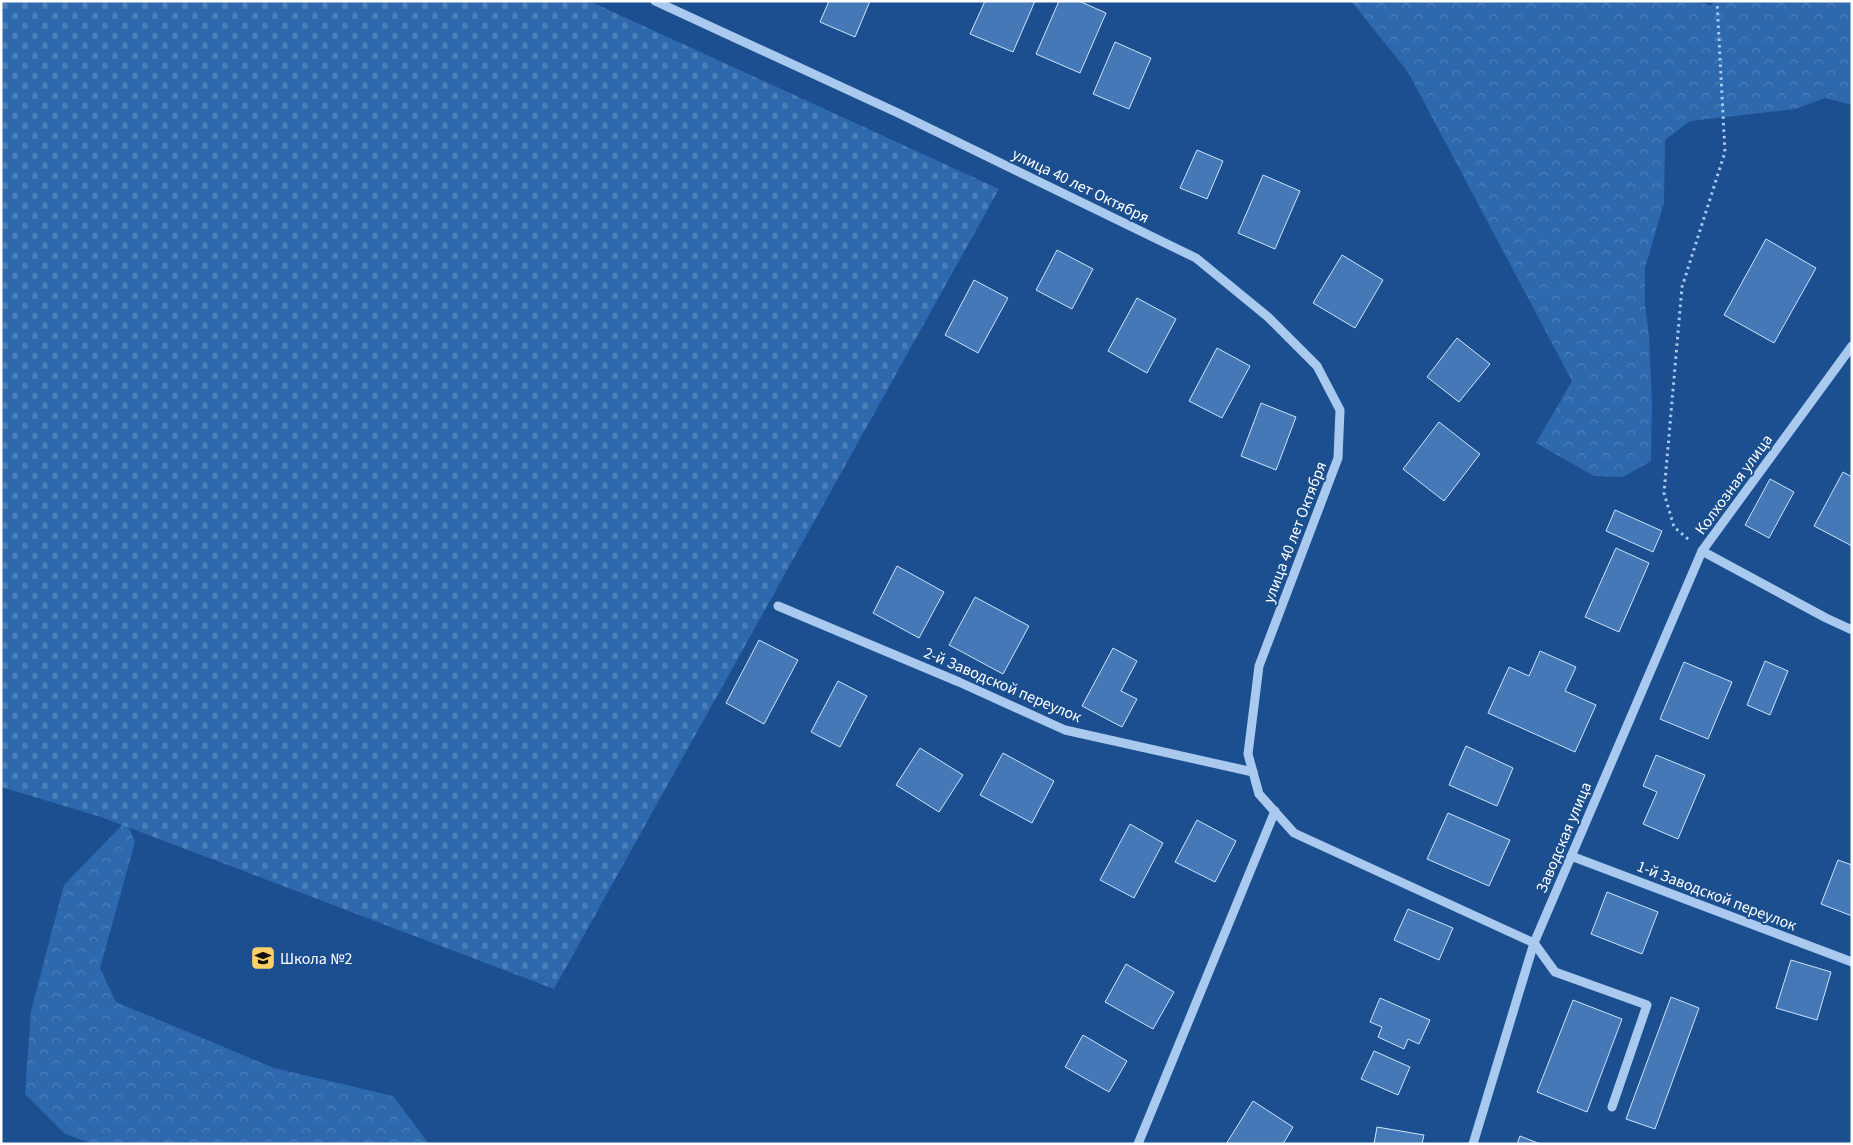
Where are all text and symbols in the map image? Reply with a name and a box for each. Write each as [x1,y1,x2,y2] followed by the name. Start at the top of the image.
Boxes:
[1008,143,1153,229] street label: улица 40 лет Октября
[1690,430,1778,539] street label: Колхозная улица
[1258,458,1332,606] street label: улица 40 лет Октября
[920,642,1085,728] street label: 2-й Заводской переулок
[1531,778,1597,896] street label: Заводская улица
[1634,855,1800,937] street label: 1-й Заводской переулок
[250,945,276,971] school or university icon: Школа №2
[280,948,352,970] place label: Школа №2

